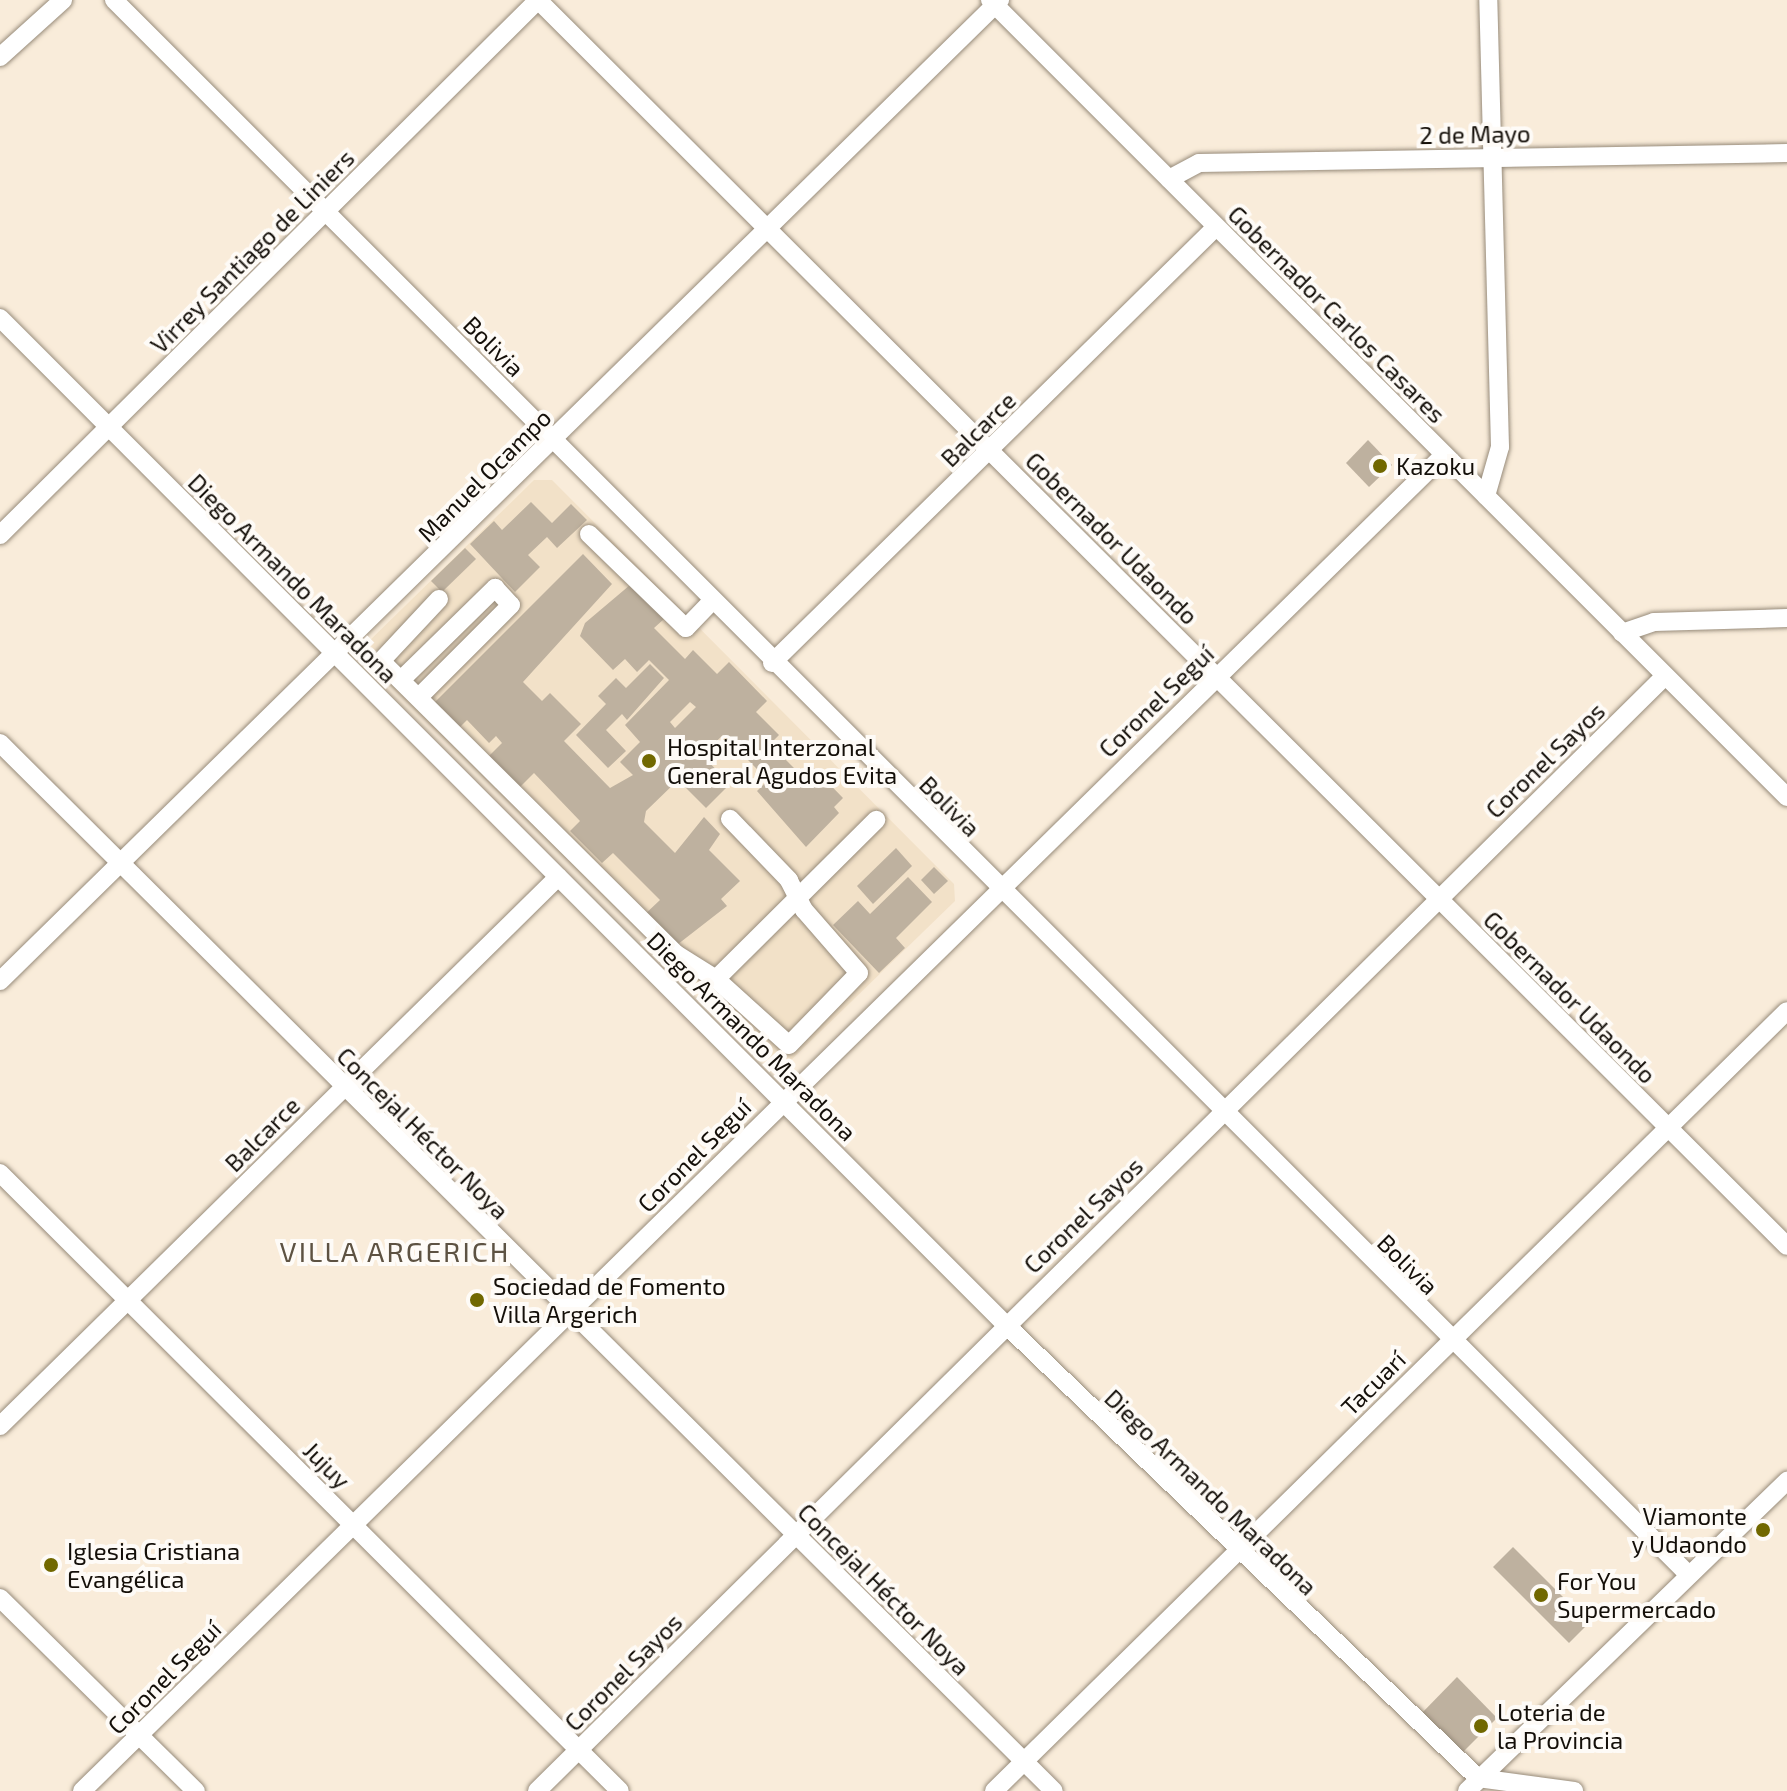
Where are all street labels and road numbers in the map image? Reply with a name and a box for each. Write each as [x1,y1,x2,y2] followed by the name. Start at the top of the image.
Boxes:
[1419,119,1531,149] street label: 2 de Mayo
[144,143,360,359] street label: Virrey Santiago de Liniers
[1222,199,1452,429] street label: Gobernador Carlos Casares
[458,310,530,382] street label: Bolivia
[935,386,1021,472] street label: Balcarce
[411,402,557,548] street label: Manuel Ocampo
[1020,446,1204,630] street label: Gobernador Udaondo
[182,467,404,689] street label: Diego Armando Maradona
[1092,639,1220,763] street label: Coronel Seguí
[1479,696,1611,824] street label: Coronel Sayos
[914,770,986,842] street label: Bolivia
[1478,905,1662,1089] street label: Gobernador Udaondo
[641,925,863,1147] street label: Diego Armando Maradona
[331,1041,515,1225] street label: Concejal Héctor Noya
[219,1091,305,1177] street label: Balcarce
[631,1092,757,1218] street label: Coronel Seguí
[1017,1151,1149,1279] street label: Coronel Sayos
[1372,1228,1444,1300] street label: Bolivia
[1335,1345,1411,1421] street label: Tacuarí
[1099,1383,1323,1601] street label: Diego Armando Maradona
[298,1436,356,1494] street label: Jujuy
[792,1497,976,1681] street label: Concejal Héctor Noya
[558,1607,688,1737] street label: Coronel Sayos
[101,1614,227,1740] street label: Coronel Seguí

